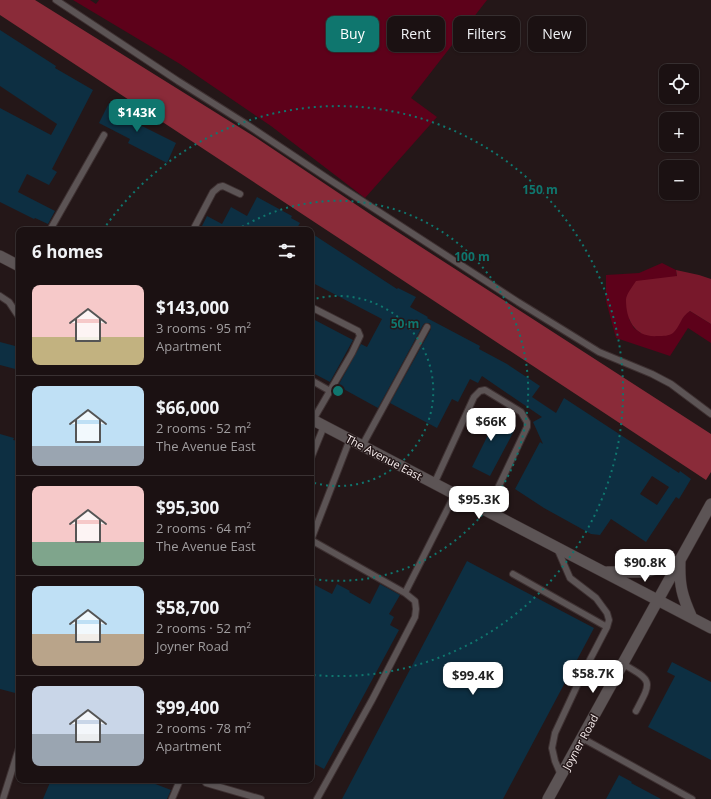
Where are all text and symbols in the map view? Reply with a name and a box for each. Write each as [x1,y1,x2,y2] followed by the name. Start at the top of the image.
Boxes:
[326,16,379,52] chip: Buy
[387,16,445,52] chip: Rent
[453,16,520,52] chip: Filters
[528,16,586,52] chip: New
[659,64,699,200] map controls
[659,64,699,104] button: locate
[109,99,165,133] pin: $143K
[118,103,156,121] text: $143K
[659,112,699,152] button: +
[659,160,699,200] button: −
[522,181,558,198] text: 150 m
[32,240,103,263] text: 6 homes
[276,240,298,262] icon: filters
[454,248,490,265] text: 100 m
[156,296,229,319] text: $143,000
[64,301,112,349] icon: home
[391,315,419,332] text: 50 m
[156,319,251,337] text: 3 rooms · 95 m²
[156,337,221,355] text: Apartment
[331,384,345,398] centre of rings
[156,396,219,419] text: $66,000
[64,402,112,450] icon: home
[467,408,515,442] pin: $66K
[476,412,506,430] text: $66K
[156,419,251,437] text: 2 rooms · 52 m²
[343,431,425,483] street label: The Avenue East
[156,437,256,455] text: The Avenue East
[446,486,512,520] pin: $95.3K
[458,490,500,508] text: $95.3K
[156,496,219,519] text: $95,300
[64,502,112,550] icon: home
[156,519,251,537] text: 2 rooms · 64 m²
[156,537,256,555] text: The Avenue East
[612,549,678,583] pin: $90.8K
[624,553,666,571] text: $90.8K
[156,596,219,619] text: $58,700
[64,602,112,650] icon: home
[156,619,251,637] text: 2 rooms · 52 m²
[156,637,229,655] text: Joyner Road
[560,660,626,694] pin: $58.7K
[440,662,506,696] pin: $99.4K
[572,664,614,682] text: $58.7K
[452,666,494,684] text: $99.4K
[156,696,219,719] text: $99,400
[64,702,112,750] icon: home
[558,711,601,773] street label: Joyner Road
[156,719,251,737] text: 2 rooms · 78 m²
[156,737,221,755] text: Apartment

